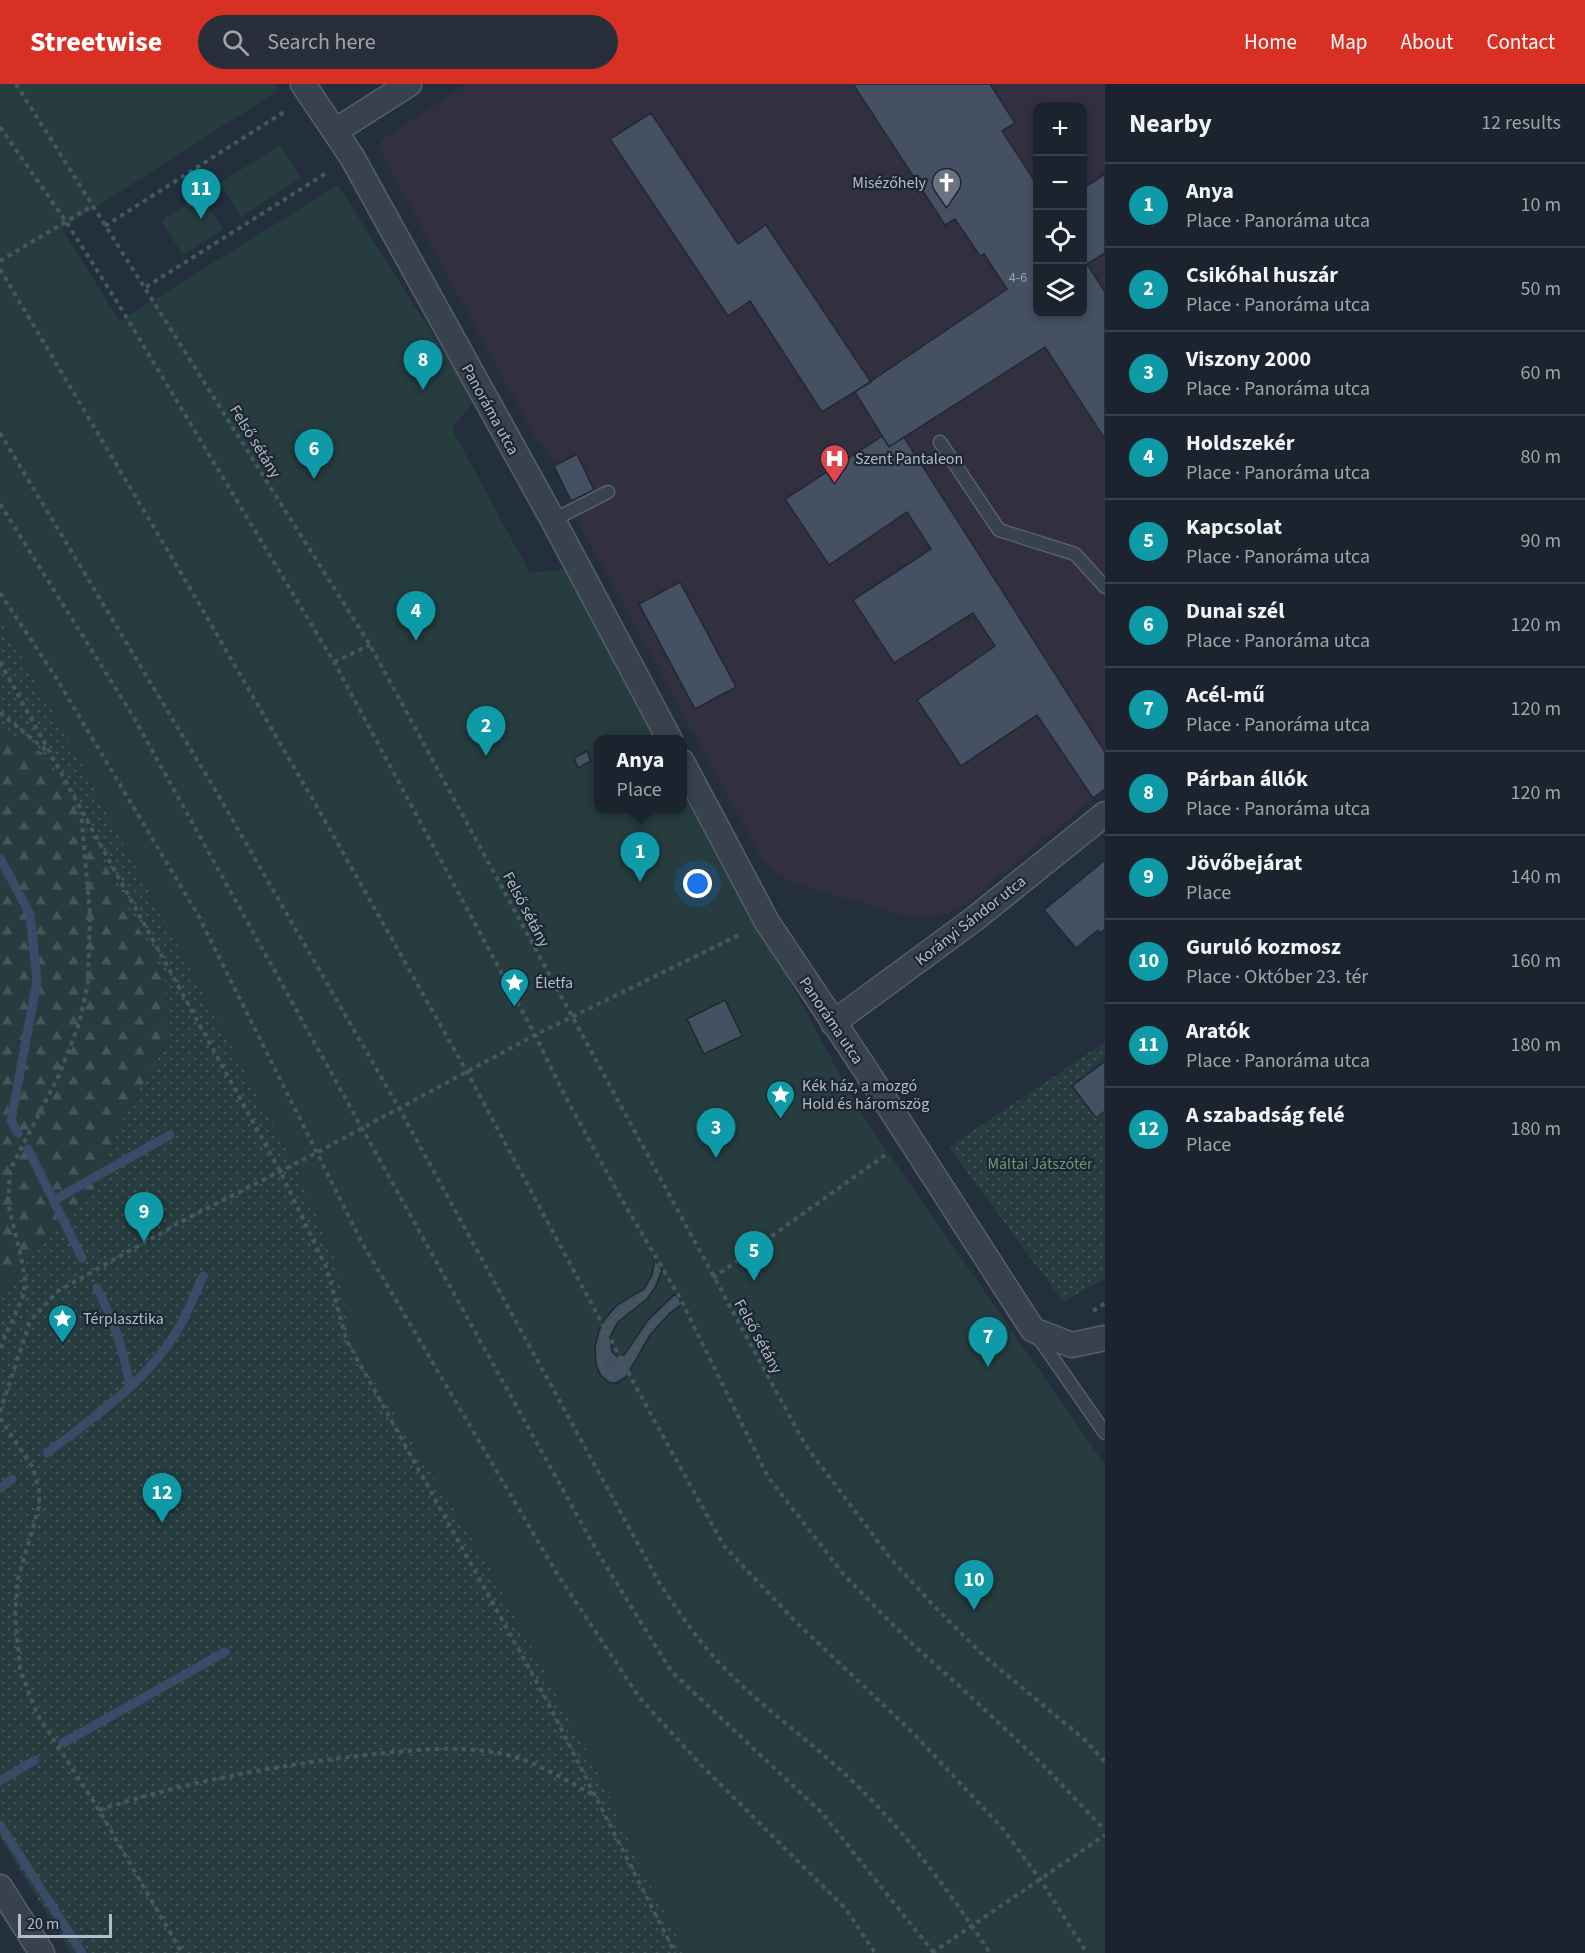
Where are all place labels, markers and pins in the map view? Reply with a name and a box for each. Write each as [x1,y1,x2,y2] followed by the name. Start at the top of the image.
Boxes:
[931,166,963,208] church icon: Misézőhely
[182,170,220,219] pin: 11
[852,172,927,194] place label: Misézőhely
[404,340,442,390] pin: 8
[294,430,334,479] pin: 6
[818,442,850,484] hospital icon: Szent Pantaleon
[855,448,963,470] place label: Szent Pantaleon
[396,592,436,641] pin: 4
[466,706,506,756] pin: 2
[620,832,660,882] pin: 1
[498,966,530,1008] place icon: Életfa
[535,972,573,994] place label: Életfa
[802,1075,929,1115] place label: Kék ház, a mozgó Hold és háromszög
[765,1078,797,1120] place icon: Kék ház, a mozgó Hold és háromszög
[696,1108,736,1158] pin: 3
[124,1192,164,1242] pin: 9
[734,1232,774,1281] pin: 5
[46,1302,78,1344] place icon: Térplasztika
[83,1308,164,1330] place label: Térplasztika
[968,1318,1008,1367] pin: 7
[142,1474,182,1523] pin: 12
[954,1560,994,1610] pin: 10

